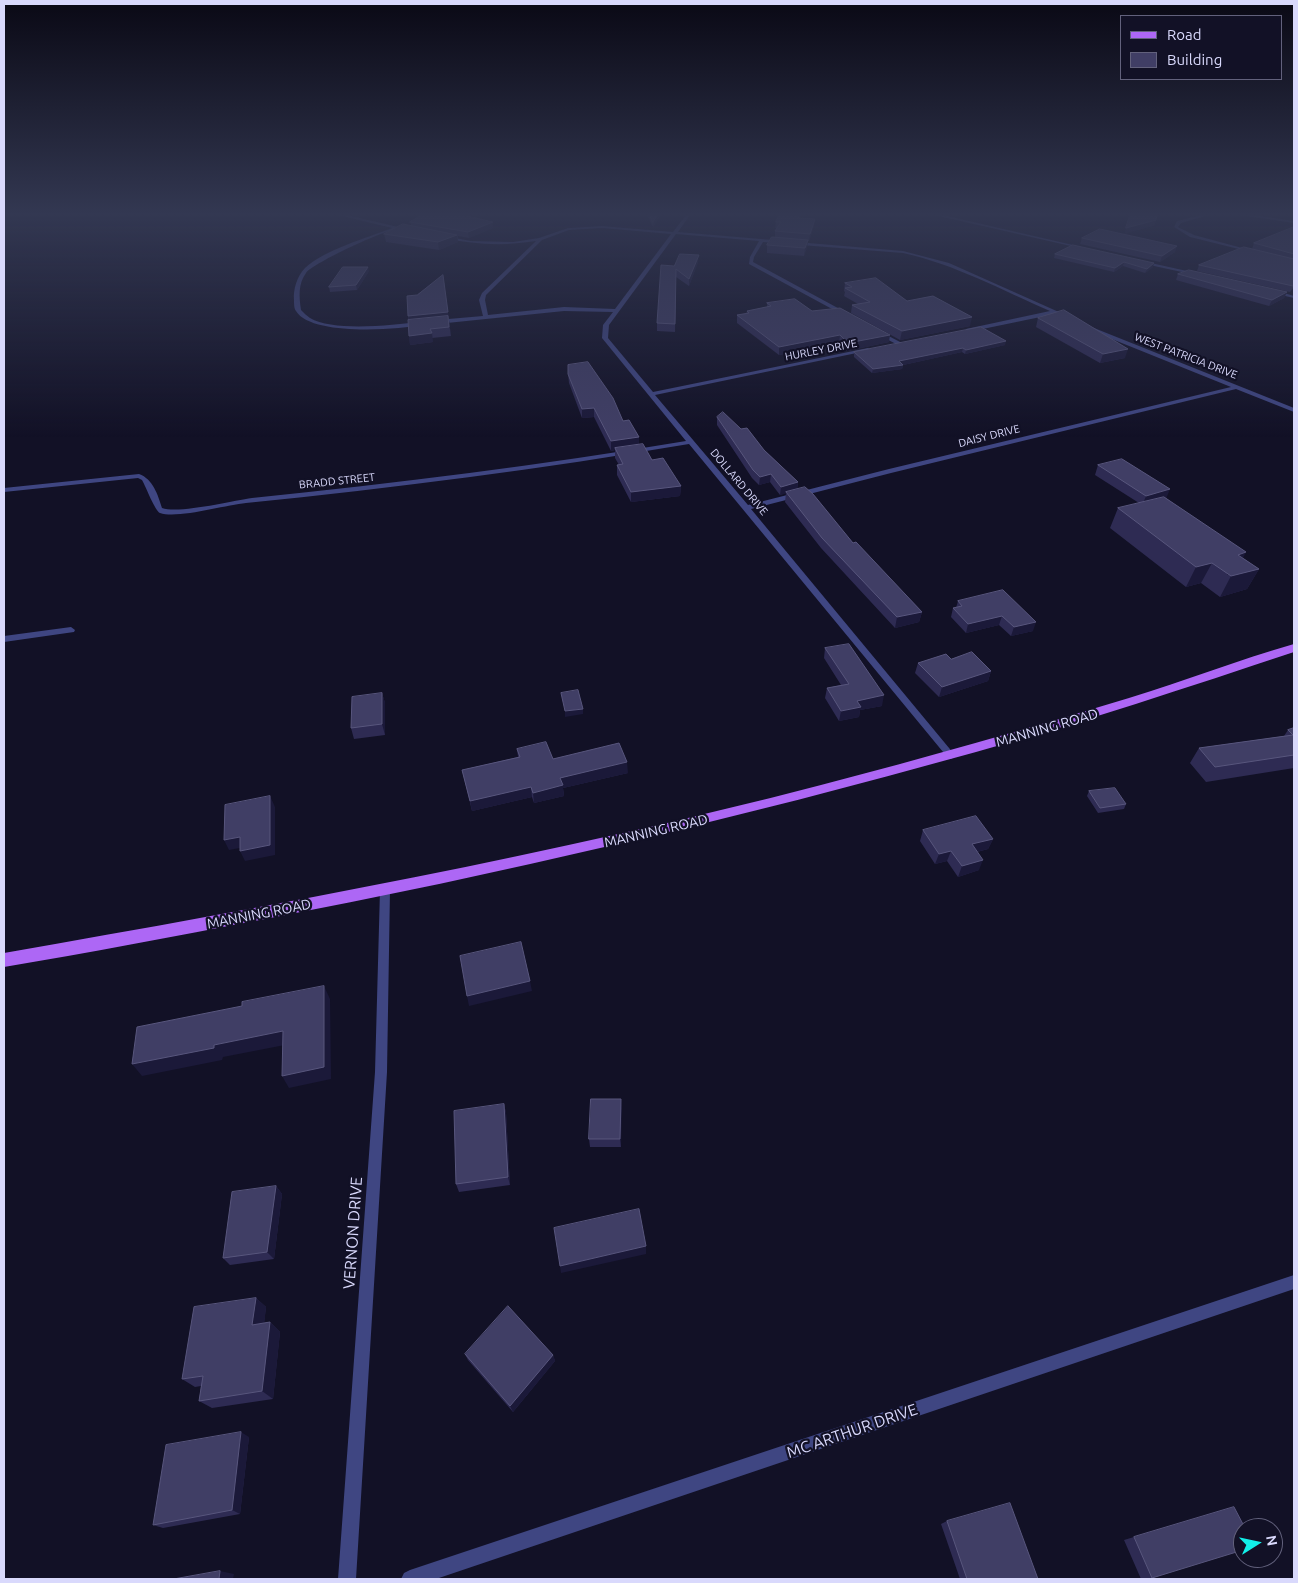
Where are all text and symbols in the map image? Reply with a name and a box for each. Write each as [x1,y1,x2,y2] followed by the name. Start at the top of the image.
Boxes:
[1120,15,1283,80] legend
[1167,26,1202,43] text: Road
[1167,51,1222,68] text: Building
[1133,330,1239,382] street label: WEST PATRICIA DRIVE
[784,337,858,363] street label: HURLEY DRIVE
[957,422,1021,450] street label: DAISY DRIVE
[707,446,771,518] street label: DOLLARD DRIVE
[298,470,376,492] street label: BRADD STREET
[994,705,1100,751] street label: MANNING ROAD
[603,811,709,851] street label: MANNING ROAD
[205,896,313,932] street label: MANNING ROAD
[339,1176,367,1290] street label: VERNON DRIVE
[784,1400,920,1462] street label: MC ARTHUR DRIVE
[1233,1518,1283,1568] north arrow
[1263,1534,1281,1547] text: N

